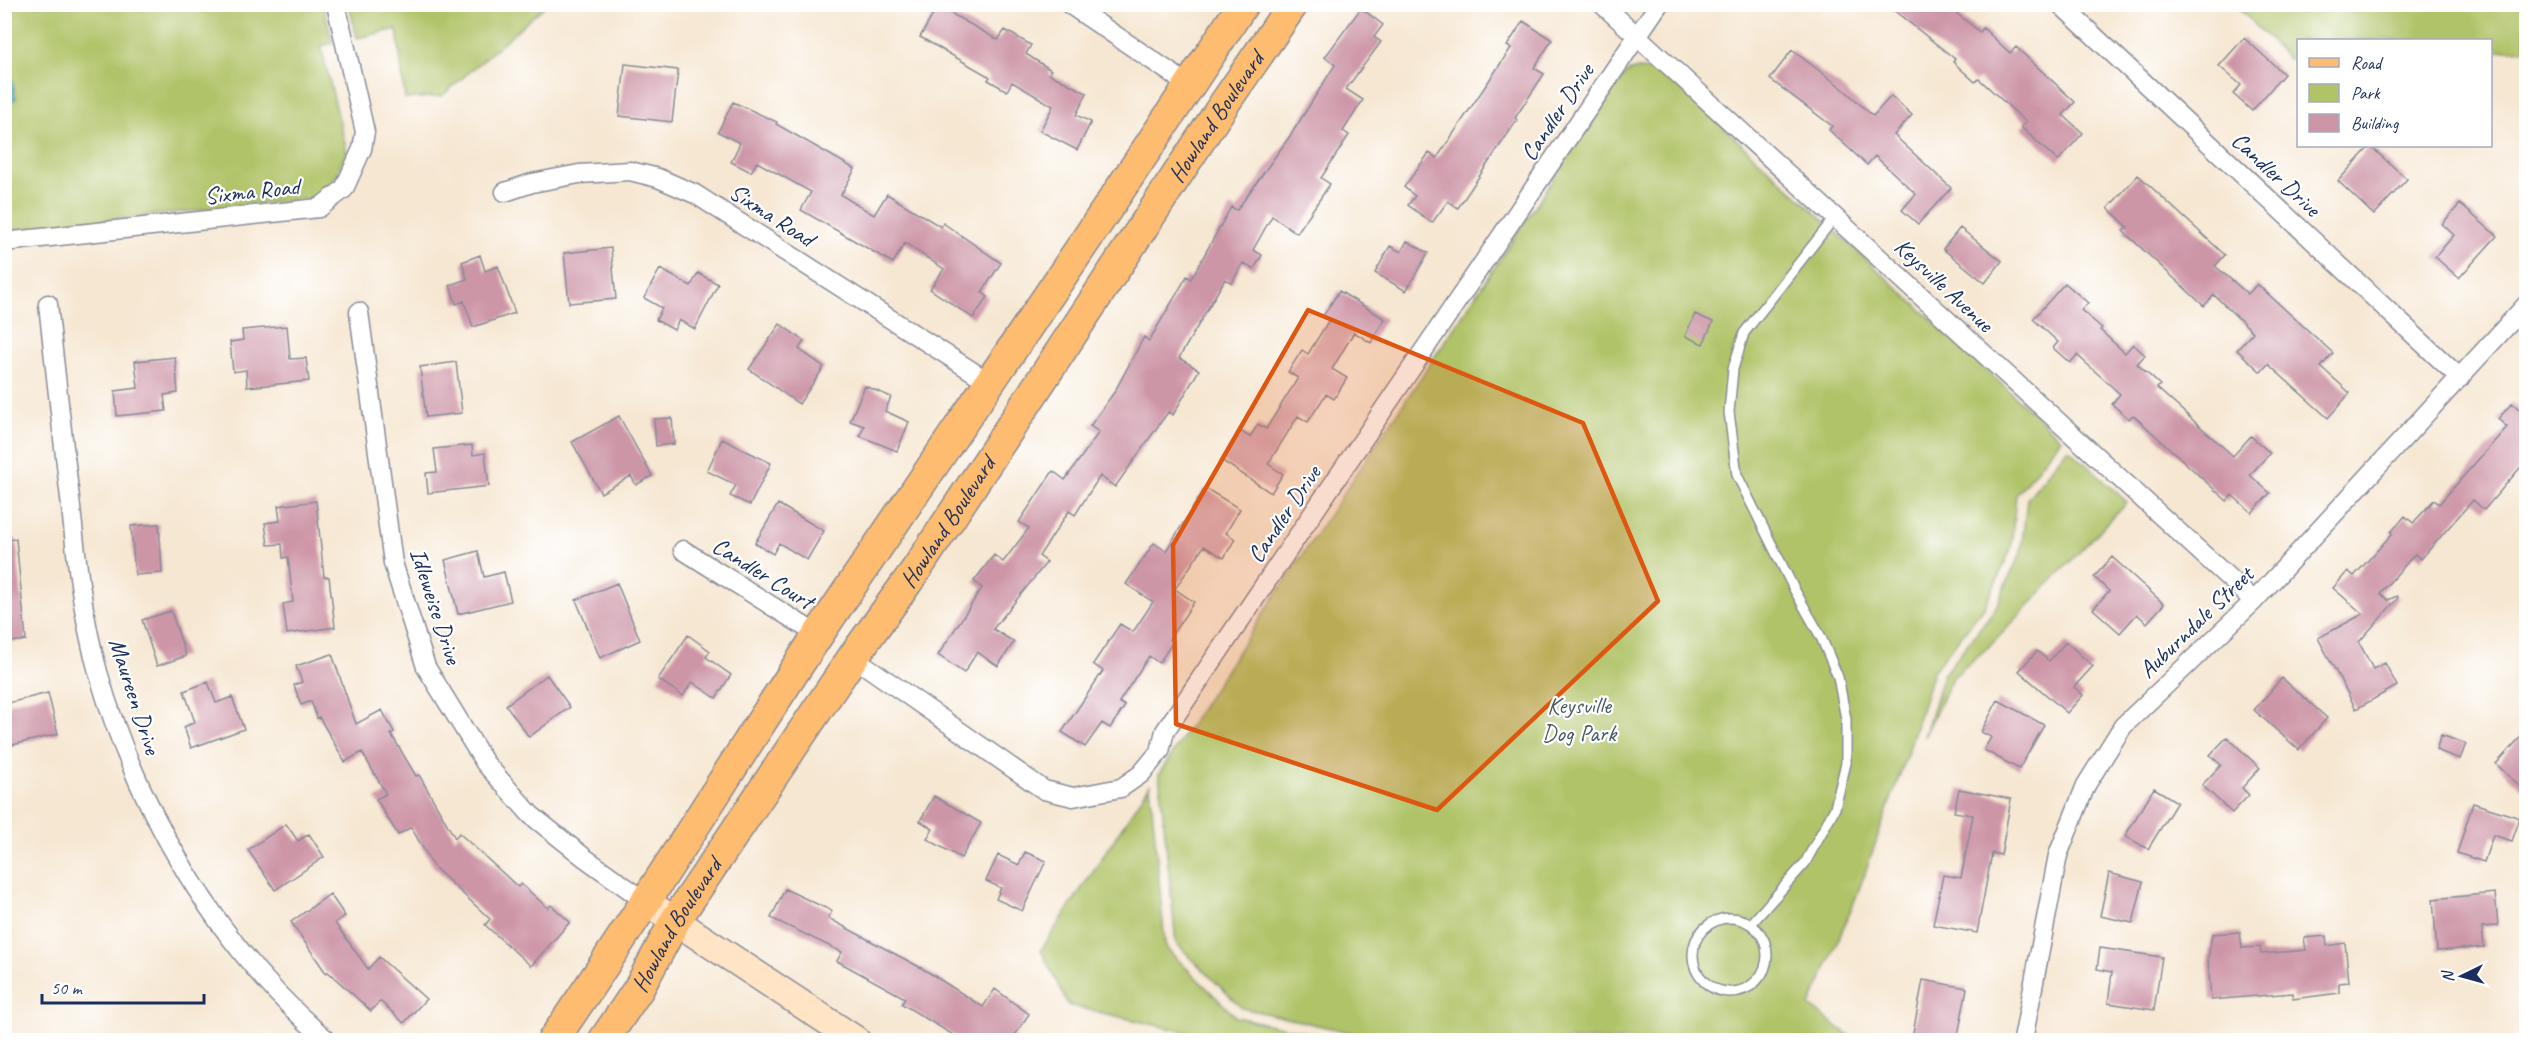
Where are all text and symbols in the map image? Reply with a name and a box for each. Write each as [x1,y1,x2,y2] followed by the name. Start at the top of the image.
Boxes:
[2297,39,2492,147] legend
[1161,43,1273,188] street label: Howland Boulevard
[2351,52,2384,74] text: Road
[1513,56,1602,166] street label: Candler Drive
[2351,82,2381,104] text: Park
[2351,112,2400,134] text: Building
[2225,125,2328,224] street label: Candler Drive
[203,171,305,211] street label: Sixma Road
[724,176,823,255] street label: Sixma Road
[1888,232,2001,340] street label: Keysville Avenue
[893,448,1004,594] street label: Howland Boulevard
[1240,458,1329,568] street label: Candler Drive
[707,530,822,617] street label: Candler Court
[403,544,469,670] street label: Idleweise Drive
[2132,558,2261,684] street label: Auburndale Street
[102,634,169,760] street label: Maureen Drive
[1542,690,1618,748] park label: Keysville Dog Park
[625,849,730,997] street label: Howland Boulevard
[2432,946,2492,1006] north arrow
[42,967,204,1005] scale bar
[2437,968,2458,983] text: N
[51,977,84,999] text: 50 m

